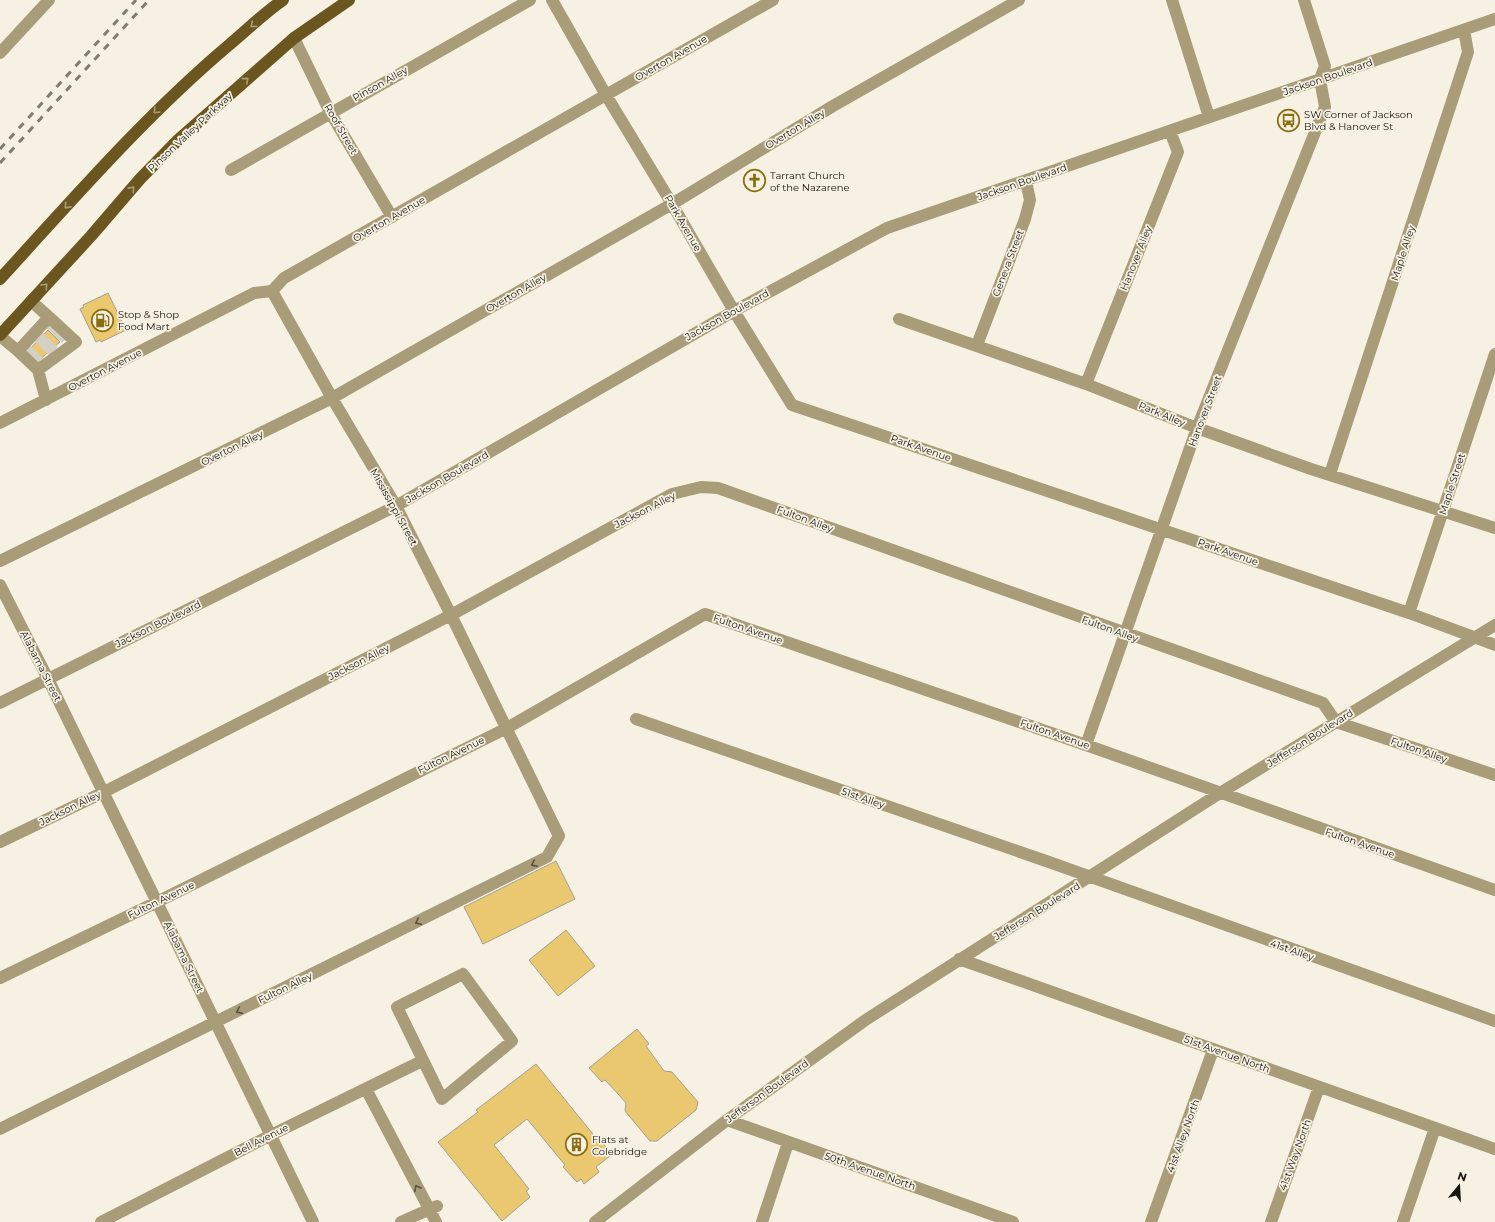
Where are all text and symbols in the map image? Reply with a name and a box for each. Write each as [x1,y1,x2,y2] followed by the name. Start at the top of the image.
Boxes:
[250,20,258,27] one-way arrow
[633,32,709,84] street label: Overton Avenue
[1281,56,1374,99] street label: Jackson Boulevard
[350,63,410,104] street label: Pinson Alley
[242,78,249,85] one-way arrow
[145,89,236,175] street label: Pinson Valley Parkway
[321,101,361,157] street label: Roof Street
[153,106,161,114] one-way arrow
[763,106,828,152] street label: Overton Alley
[1275,107,1301,133] bus stop icon: SW Corner of Jackson Blvd & Hanover St
[1304,108,1413,133] place label: SW Corner of Jackson Blvd & Hanover St
[975,161,1068,204] street label: Jackson Boulevard
[742,168,768,194] church icon: Tarrant Church of the Nazarene
[770,169,850,194] place label: Tarrant Church of the Nazarene
[127,186,134,193] one-way arrow
[662,192,704,254] street label: Park Avenue
[351,193,427,245] street label: Overton Avenue
[64,201,71,208] one-way arrow
[1117,223,1155,292] street label: Hanover Alley
[1388,223,1418,282] street label: Maple Alley
[989,228,1027,298] street label: Geneva Street
[484,270,549,315] street label: Overton Alley
[41,283,48,290] one-way arrow
[682,287,771,344] street label: Jackson Boulevard
[90,307,116,333] fuel station icon: Stop & Shop Food Mart
[118,308,179,333] place label: Stop & Shop Food Mart
[66,346,144,394] street label: Overton Avenue
[1185,374,1225,448] street label: Hanover Street
[1137,399,1188,429] street label: Park Alley
[199,427,266,469] street label: Overton Alley
[889,432,953,464] street label: Park Avenue
[402,448,491,507] street label: Jackson Boulevard
[1436,452,1468,516] street label: Maple Street
[367,466,421,548] street label: Mississippi Street
[611,489,678,531] street label: Jackson Alley
[775,503,835,535] street label: Fulton Alley
[1196,536,1260,568] street label: Park Avenue
[112,598,203,651] street label: Jackson Boulevard
[711,611,785,647] street label: Fulton Avenue
[1080,613,1140,645] street label: Fulton Alley
[18,628,64,704] street label: Alabama Street
[325,641,392,683] street label: Jackson Alley
[1264,706,1356,770] street label: Jefferson Boulevard
[1018,716,1092,752] street label: Fulton Avenue
[415,733,487,777] street label: Fulton Avenue
[1389,734,1450,766] street label: Fulton Alley
[840,785,887,812] street label: 51st Alley
[36,787,103,829] street label: Jackson Alley
[1323,825,1397,861] street label: Fulton Avenue
[531,859,538,867] one-way arrow
[125,878,197,922] street label: Fulton Avenue
[991,879,1083,943] street label: Jefferson Boulevard
[414,917,422,925] one-way arrow
[161,919,207,995] street label: Alabama Street
[1268,936,1316,964] street label: 41st Alley
[256,969,315,1007] street label: Fulton Alley
[235,1006,243,1014] one-way arrow
[1182,1032,1272,1076] street label: 51st Avenue North
[722,1057,811,1126] street label: Jefferson Boulevard
[1164,1097,1202,1175] street label: 41st Alley North
[1276,1117,1314,1193] street label: 41st Way North
[232,1121,290,1159] street label: Bell Avenue
[563,1132,589,1158] building icon: Flats at Colebridge
[592,1133,647,1158] place label: Flats at Colebridge
[823,1149,917,1193] street label: 50th Avenue North
[1439,1166,1479,1206] north arrow
[1456,1168,1468,1185] text: N
[415,1185,422,1192] one-way arrow

